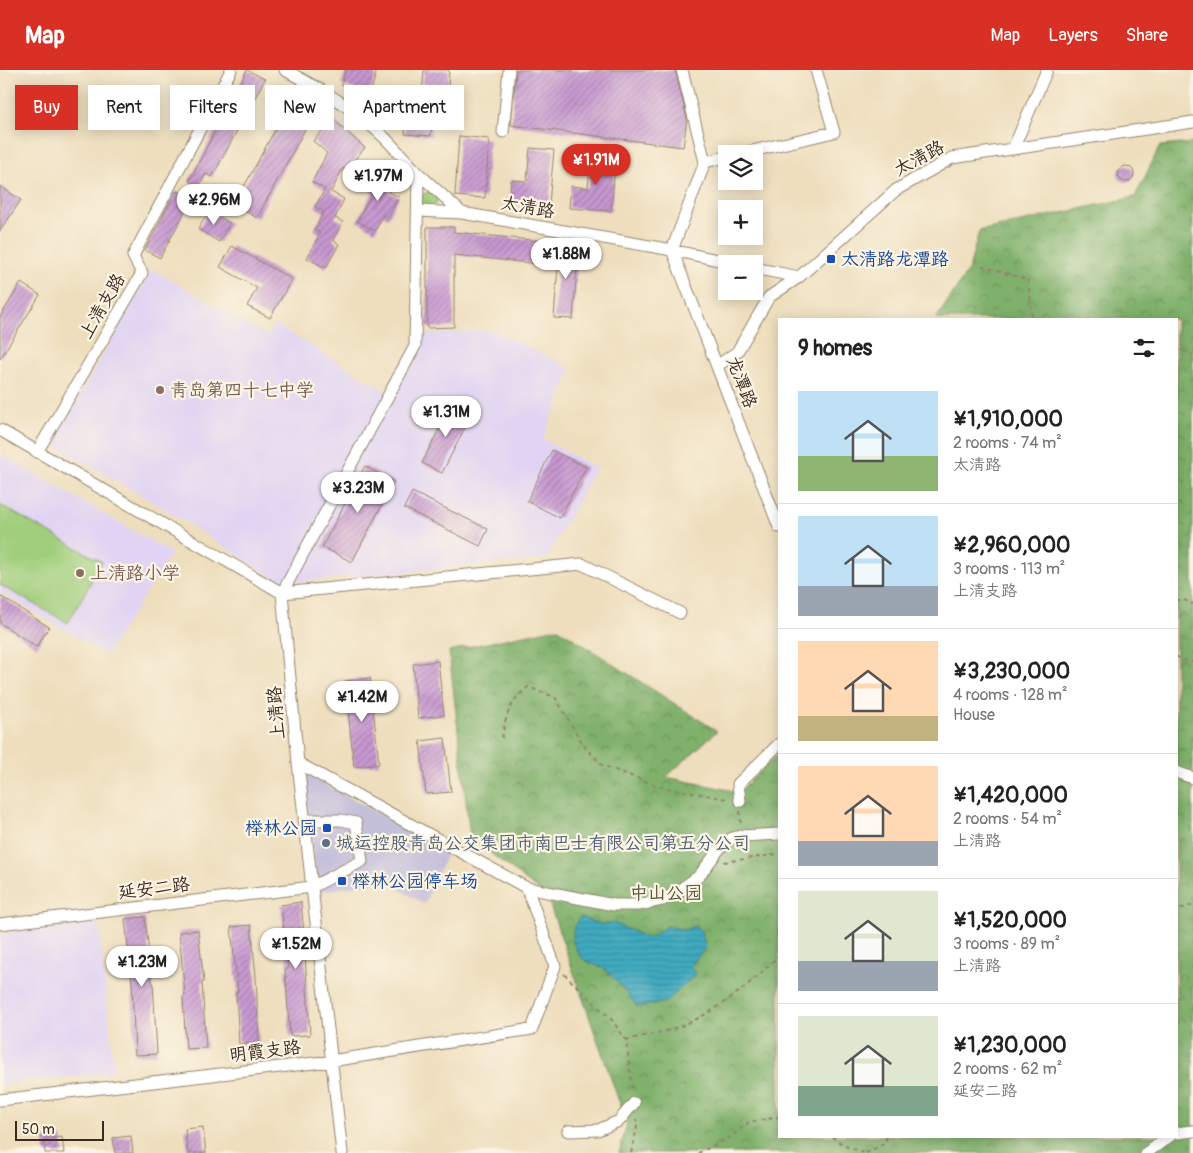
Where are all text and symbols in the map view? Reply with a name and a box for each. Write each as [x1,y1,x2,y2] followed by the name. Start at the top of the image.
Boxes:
[25,21,65,50] text: Map
[991,24,1020,47] text: Map
[1048,24,1098,47] text: Layers
[1126,24,1168,47] text: Share
[15,85,78,130] chip: Buy
[88,85,160,130] chip: Rent
[170,85,255,130] chip: Filters
[265,85,334,130] chip: New
[344,85,464,130] chip: Apartment
[890,136,948,181] street label: 太清路
[555,144,637,186] pin: ¥1.91M
[718,145,763,300] map controls
[718,145,763,190] button: layers
[573,150,619,170] text: ¥1.91M
[337,160,419,202] pin: ¥1.97M
[353,166,403,186] text: ¥1.97M
[173,184,255,226] pin: ¥2.96M
[188,190,240,210] text: ¥2.96M
[499,191,556,224] street label: 太清路
[718,200,763,245] button: +
[525,238,607,280] pin: ¥1.88M
[542,244,590,264] text: ¥1.88M
[841,248,949,271] place label: 太清路龙潭路
[825,253,837,265] marker: 太清路龙潭路
[718,255,763,300] button: −
[74,269,130,343] street label: 上清支路
[1130,334,1158,362] icon: filters
[798,335,872,362] text: 9 homes
[721,353,762,412] street label: 龙潭路
[170,379,314,402] place label: 青岛第四十七中学
[154,384,166,396] marker: 青岛第四十七中学
[405,396,487,438] pin: ¥1.31M
[422,402,470,422] text: ¥1.31M
[953,406,1063,433] text: ¥1,910,000
[838,411,898,471] icon: home
[953,433,1062,453] text: 2 rooms · 74 m²
[953,455,1001,475] text: 太清路
[317,472,399,514] pin: ¥3.23M
[332,478,384,498] text: ¥3.23M
[953,532,1070,559] text: ¥2,960,000
[838,536,898,596] icon: home
[953,559,1065,579] text: 3 rooms · 113 m²
[90,562,180,585] place label: 上清路小学
[74,567,86,579] marker: 上清路小学
[953,581,1017,601] text: 上清支路
[953,658,1070,685] text: ¥3,230,000
[838,661,898,721] icon: home
[321,680,403,723] pin: ¥1.42M
[263,685,290,741] street label: 上清路
[953,685,1068,705] text: 4 rooms · 128 m²
[337,687,387,707] text: ¥1.42M
[953,705,995,725] text: House
[953,782,1068,809] text: ¥1,420,000
[838,786,898,846] icon: home
[953,809,1062,829] text: 2 rooms · 54 m²
[245,817,317,840] place label: 榉林公园
[321,822,333,834] marker: 榉林公园
[953,831,1001,851] text: 上清路
[336,832,750,855] place label: 城运控股青岛公交集团市南巴士有限公司第五分公司
[320,837,332,849] marker: 城运控股青岛公交集团市南巴士有限公司第五分公司
[352,870,478,893] place label: 榉林公园停车场
[117,873,191,904] street label: 延安二路
[336,875,348,887] marker: 榉林公园停车场
[630,882,702,905] park label: 中山公园
[953,907,1067,934] text: ¥1,520,000
[838,911,898,971] icon: home
[255,928,337,970] pin: ¥1.52M
[271,934,321,954] text: ¥1.52M
[953,934,1060,954] text: 3 rooms · 89 m²
[101,946,183,988] pin: ¥1.23M
[117,952,167,972] text: ¥1.23M
[953,956,1001,976] text: 上清路
[953,1032,1067,1059] text: ¥1,230,000
[228,1036,302,1067] street label: 明霞支路
[838,1036,898,1096] icon: home
[953,1059,1062,1079] text: 2 rooms · 62 m²
[953,1081,1017,1101] text: 延安二路
[15,1118,104,1141] scale bar
[22,1121,55,1138] text: 50 m

